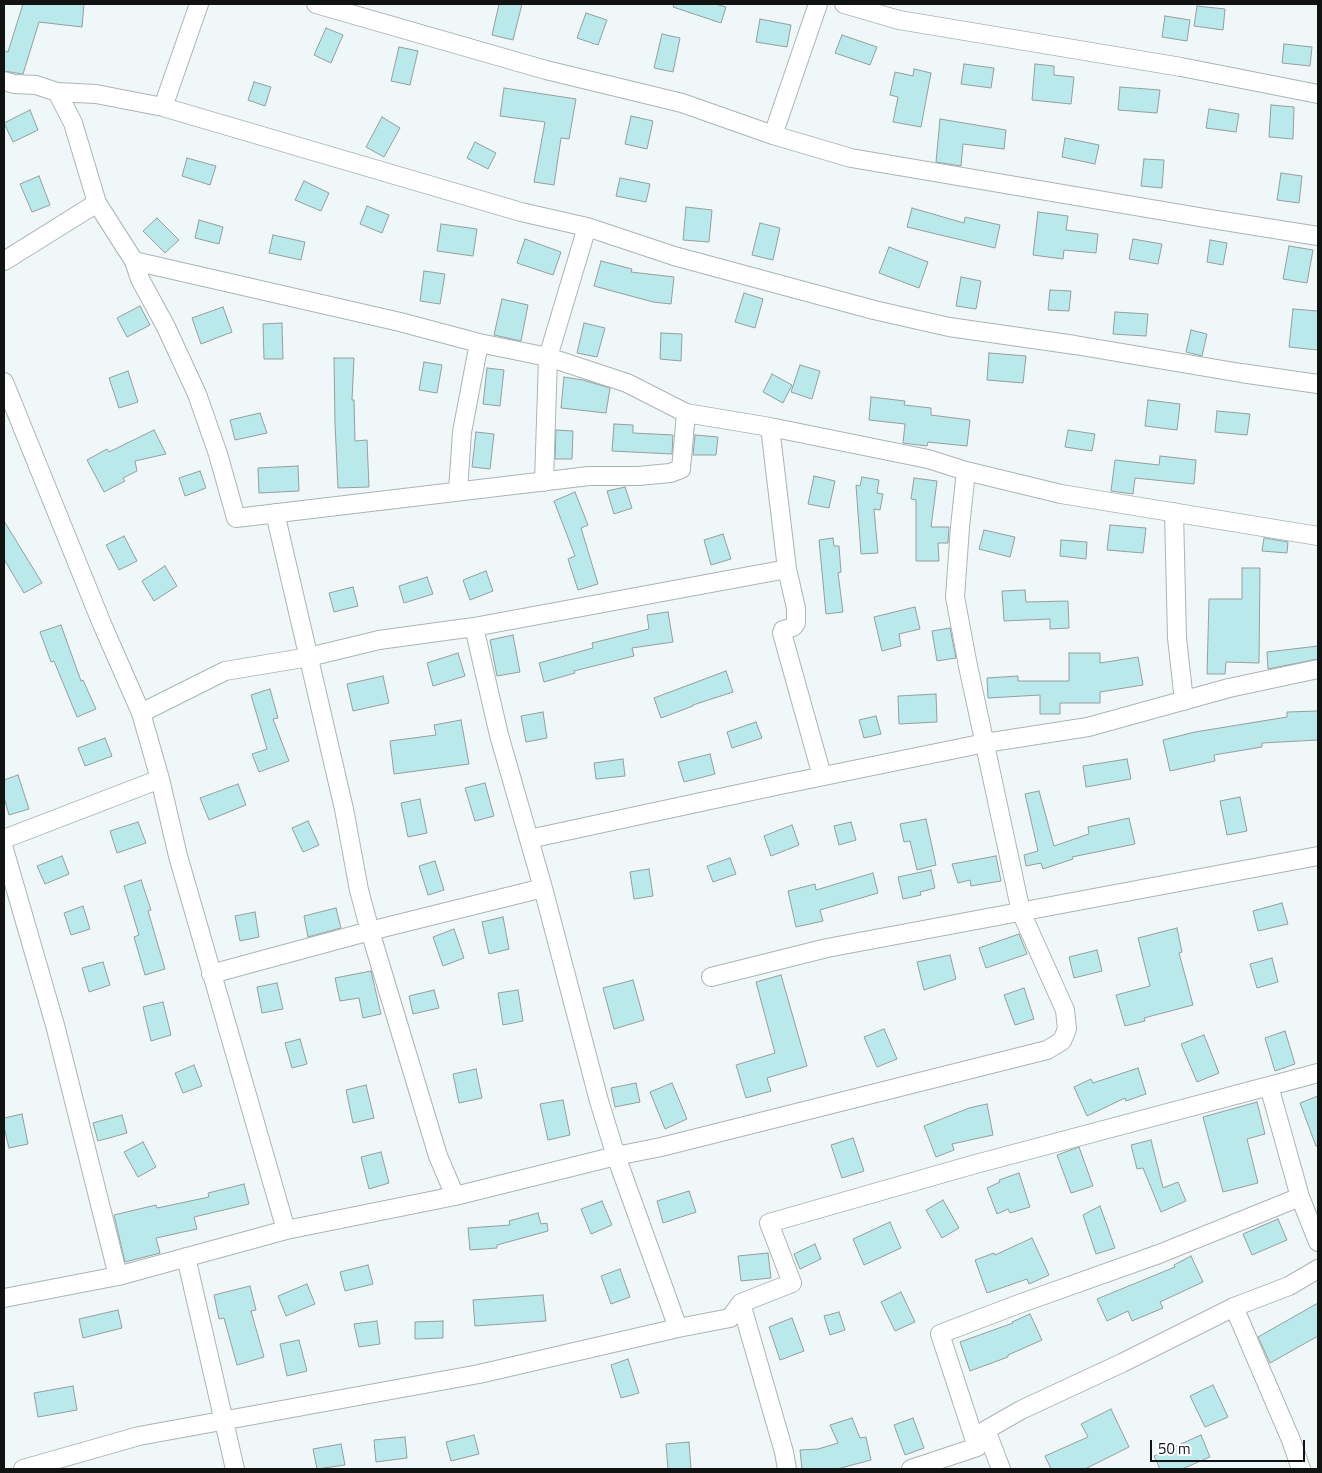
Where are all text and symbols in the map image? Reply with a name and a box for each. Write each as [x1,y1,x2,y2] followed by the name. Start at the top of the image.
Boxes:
[1152,1430,1307,1462] scale bar
[1158,1437,1191,1460] text: 50 m

